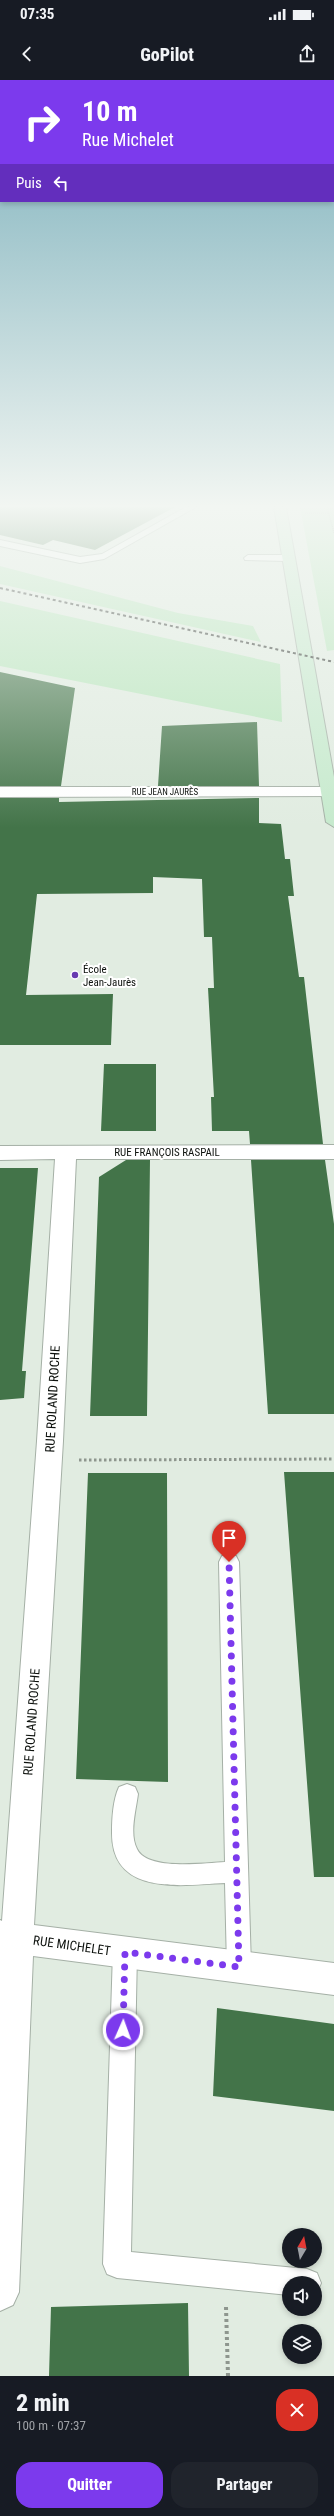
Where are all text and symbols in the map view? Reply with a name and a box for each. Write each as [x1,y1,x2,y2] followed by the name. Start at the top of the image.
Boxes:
[20,5,54,23] text: 07:35
[16,43,38,65] icon: back
[296,43,318,65] icon: share
[140,44,194,65] text: GoPilot
[82,95,138,128] text: 10 m
[16,96,68,148] icon: right
[82,129,174,150] text: Rue Michelet
[50,172,72,194] icon: left
[16,174,42,192] text: Puis
[132,786,199,797] street label: RUE JEAN JAURÈS
[83,963,136,989] place label: École Jean-Jaurès
[70,970,80,980] marker: École Jean-Jaurès
[114,1146,220,1159] street label: RUE FRANÇOIS RASPAIL
[42,1345,63,1453] street label: RUE ROLAND ROCHE
[212,1521,246,1562] pin
[218,1527,240,1549] icon: arrive
[20,1668,43,1776] street label: RUE ROLAND ROCHE
[32,1933,112,1958] street label: RUE MICHELET
[102,2009,144,2051] position arrow
[282,2228,322,2268] north arrow
[282,2228,322,2364] map controls
[282,2276,322,2316] button: sound
[282,2324,322,2364] button: layers
[16,2389,70,2417] text: 2 min
[276,2389,318,2431] button: close
[16,2418,86,2433] text: 100 m · 07:37
[16,2462,163,2508] button: Quitter
[171,2462,318,2508] button: Partager

